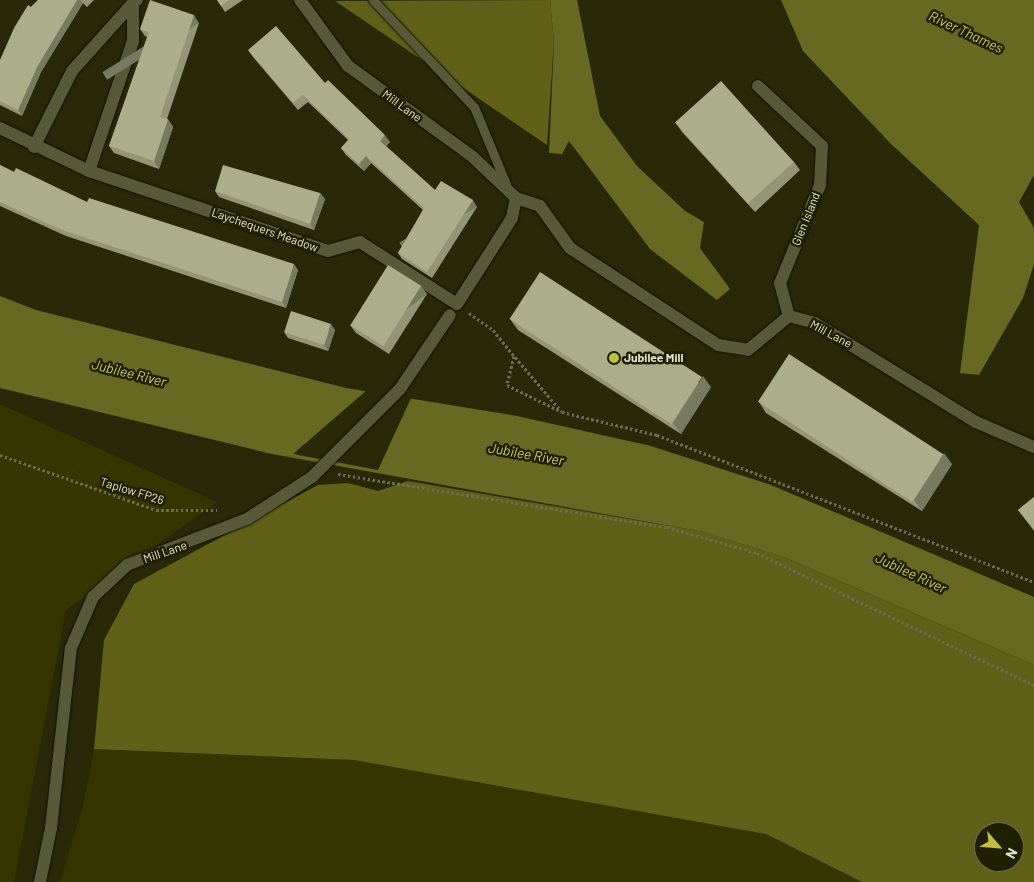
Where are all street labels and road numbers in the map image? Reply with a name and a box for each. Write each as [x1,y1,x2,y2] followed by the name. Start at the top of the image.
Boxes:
[379,87,425,125] street label: Mill Lane
[789,190,823,248] street label: Glen Island
[210,205,320,255] street label: Laychequers Meadow
[808,317,854,351] street label: Mill Lane
[98,474,166,508] street label: Taplow FP26
[141,538,189,566] street label: Mill Lane

